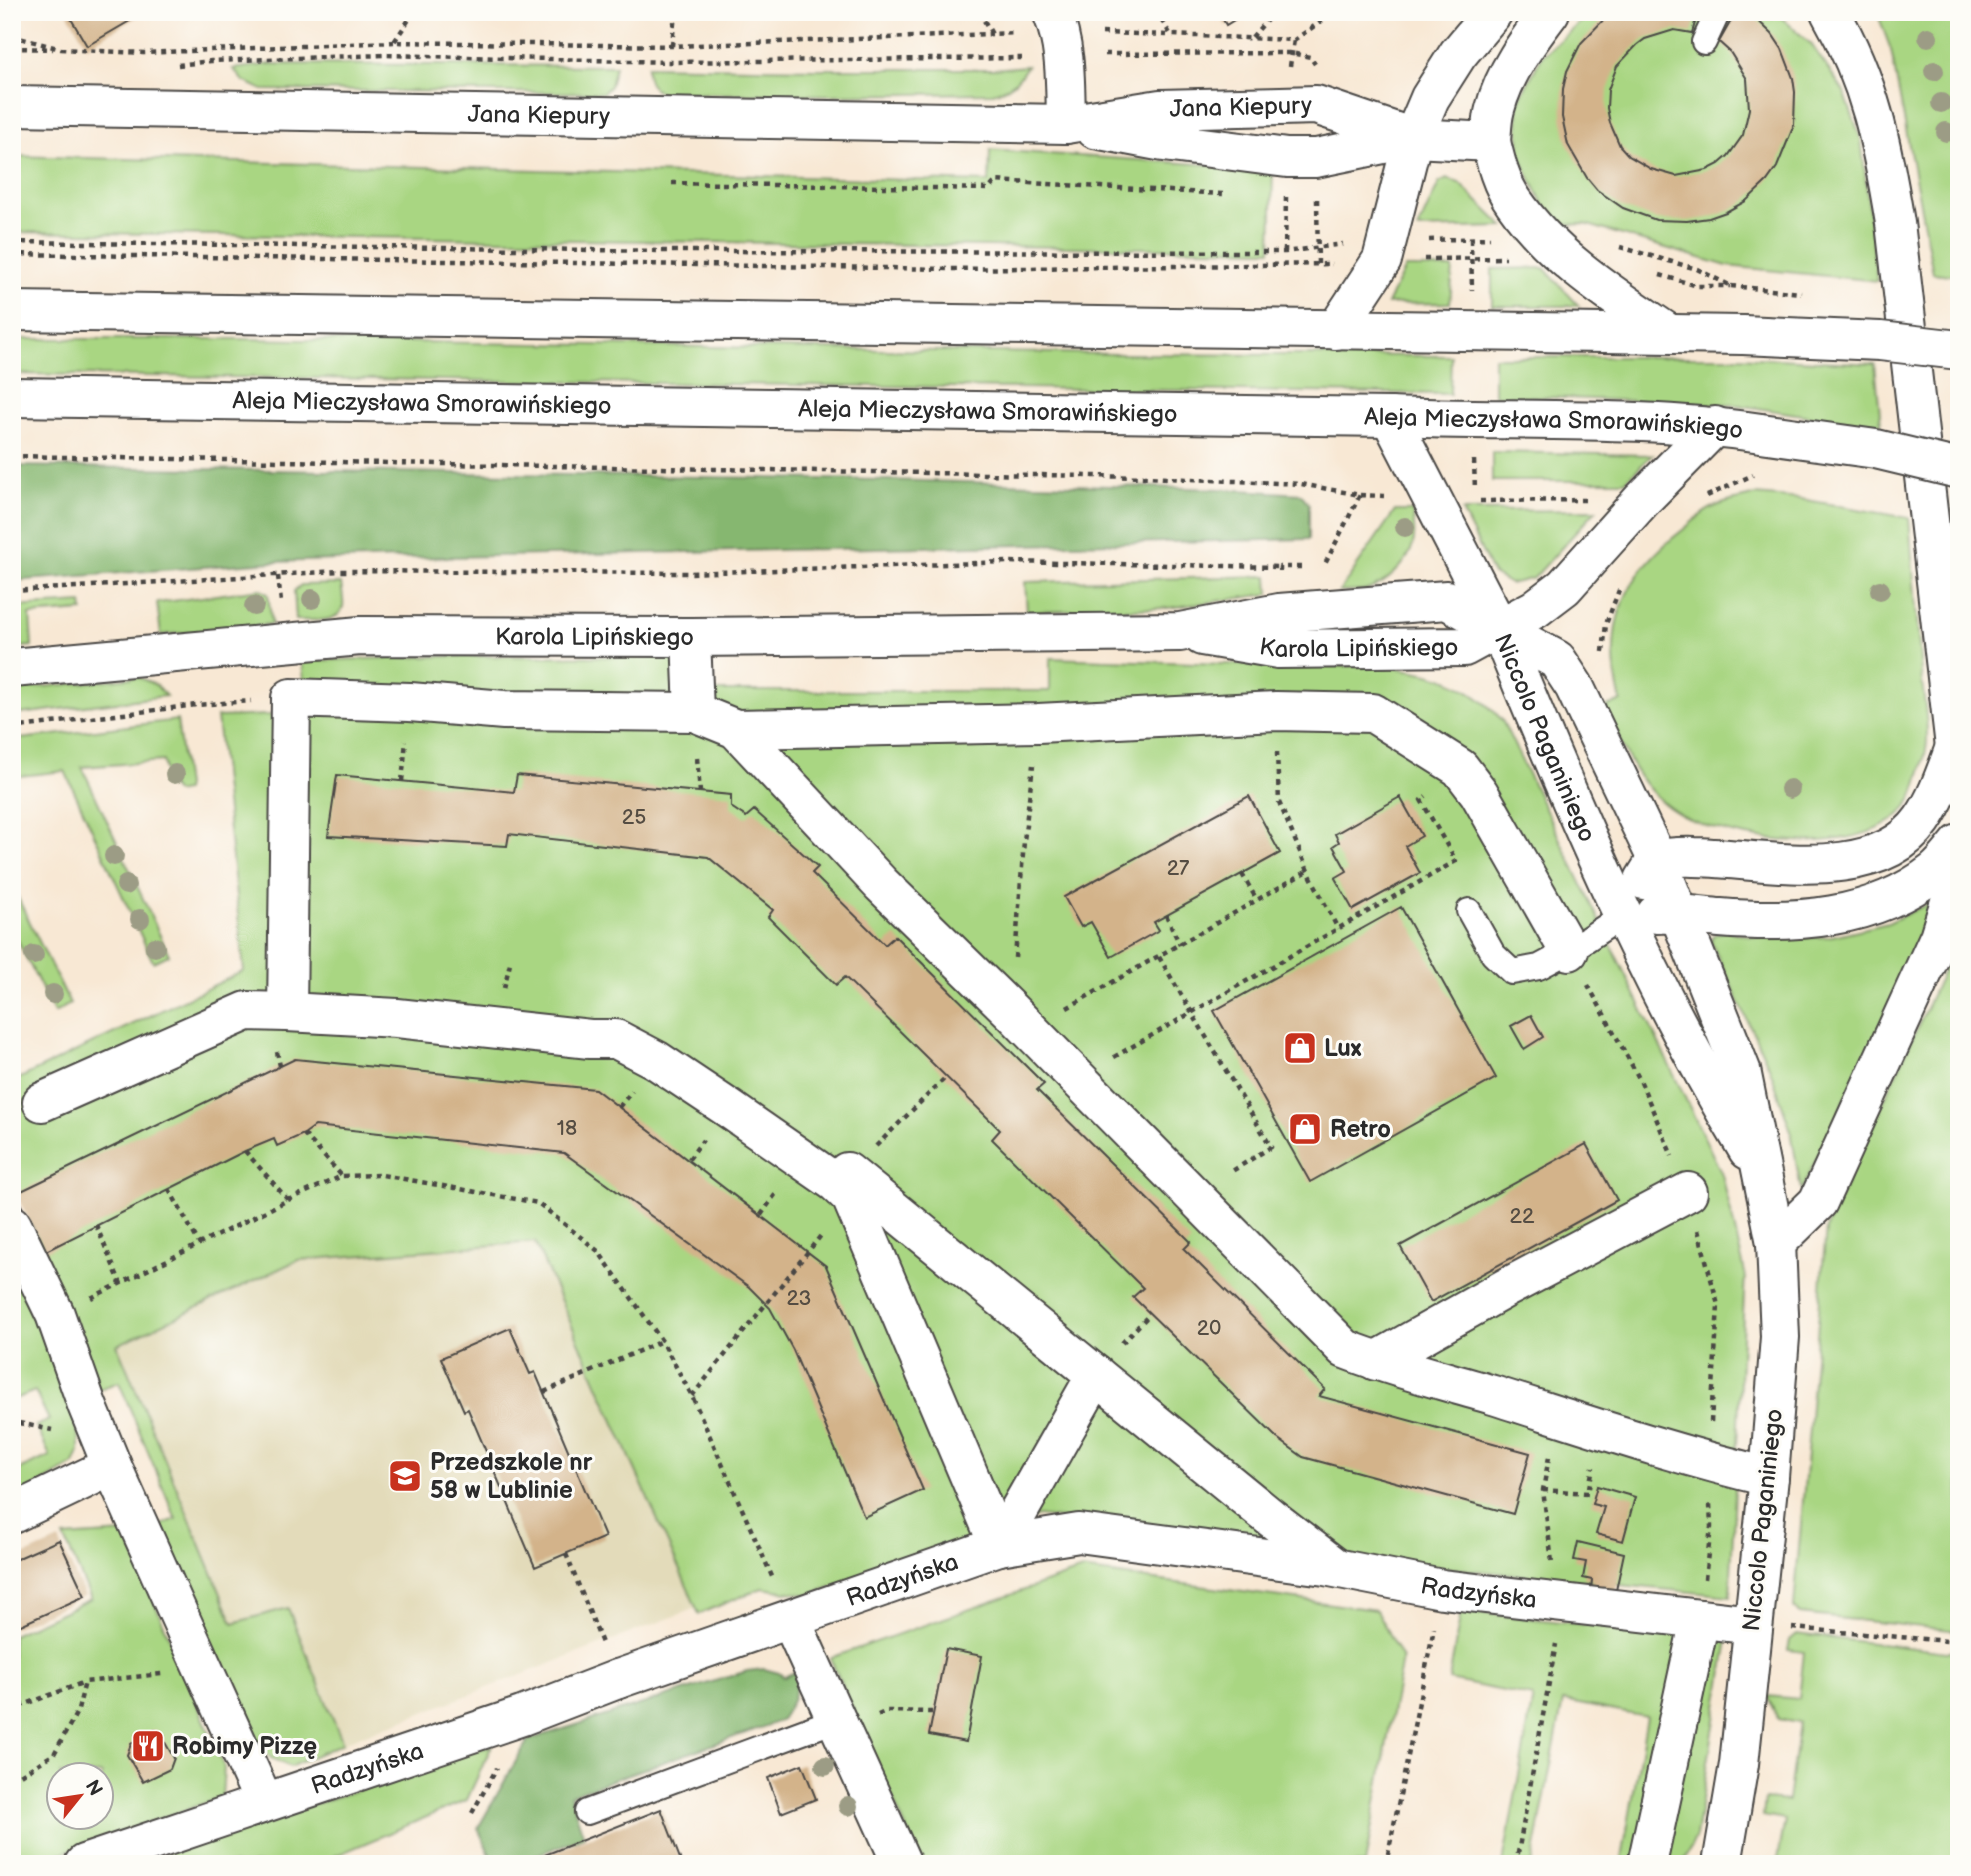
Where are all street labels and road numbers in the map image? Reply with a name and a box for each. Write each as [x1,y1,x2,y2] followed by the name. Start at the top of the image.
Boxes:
[1169,91,1312,123] street label: Jana Kiepury
[467,99,611,131] street label: Jana Kiepury
[232,386,612,420] street label: Aleja Mieczysława Smorawińskiego
[798,394,1178,428] street label: Aleja Mieczysława Smorawińskiego
[1364,402,1745,445] street label: Aleja Mieczysława Smorawińskiego
[495,622,694,652] street label: Karola Lipińskiego
[1488,629,1602,846] street label: Niccolo Paganiniego
[1257,632,1459,664] street label: Karola Lipińskiego
[1737,1407,1789,1633] street label: Niccolo Paganiniego
[842,1547,962,1613] street label: Radzyńska
[1418,1571,1538,1614] street label: Radzyńska
[307,1736,427,1801] street label: Radzyńska

